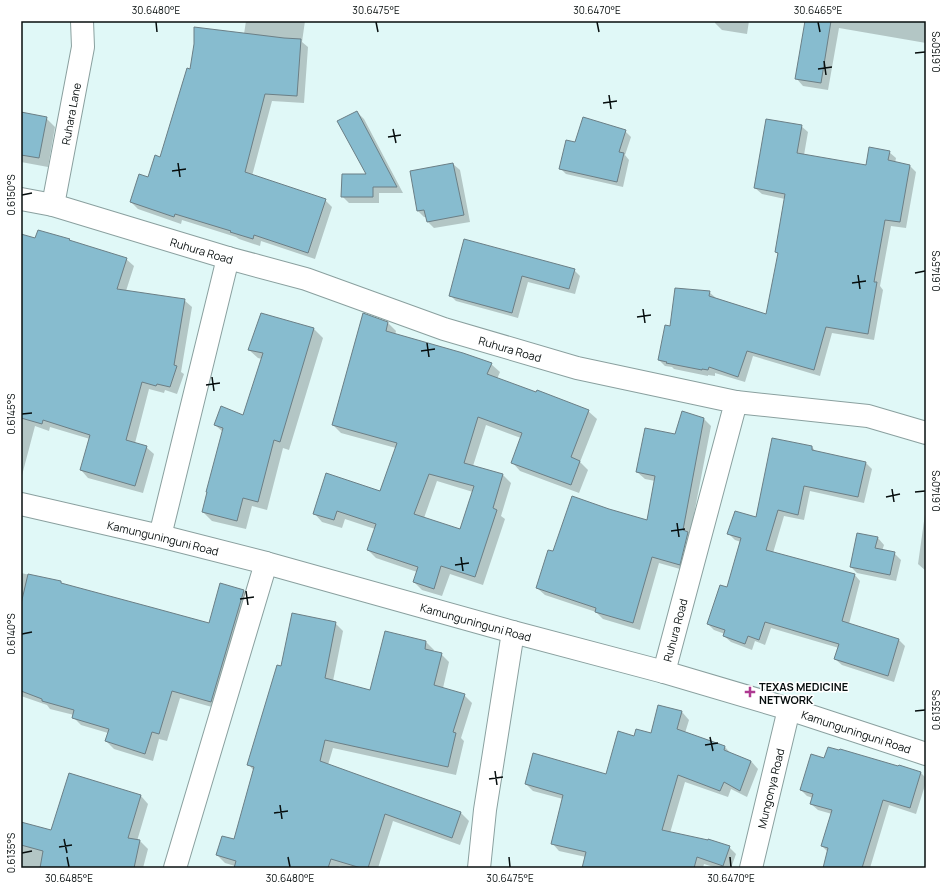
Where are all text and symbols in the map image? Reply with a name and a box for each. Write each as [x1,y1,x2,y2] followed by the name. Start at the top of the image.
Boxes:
[132,3,180,17] text: 30.6480°E
[352,3,400,17] text: 30.6475°E
[573,3,621,17] text: 30.6470°E
[794,3,843,17] text: 30.6465°E
[929,31,943,73] text: 0.6150°S
[57,81,84,146] street label: Ruhara Lane
[4,174,18,216] text: 0.6150°S
[169,233,235,267] street label: Ruhura Road
[929,251,943,291] text: 0.6145°S
[477,332,543,365] street label: Ruhura Road
[4,394,18,434] text: 0.6145°S
[929,470,943,512] text: 0.6140°S
[106,517,221,558] street label: Kamunguninguni Road
[659,597,691,663] street label: Ruhura Road
[419,599,533,644] street label: Kamunguninguni Road
[4,613,18,655] text: 0.6140°S
[759,679,848,707] place label: TEXAS MEDICINE NETWORK
[744,686,756,698] marker: TEXAS MEDICINE NETWORK
[929,690,943,730] text: 0.6135°S
[800,706,913,756] street label: Kamunguninguni Road
[753,747,787,830] street label: Mungonya Road
[4,833,18,873] text: 0.6135°S
[45,871,93,885] text: 30.6485°E
[266,871,314,885] text: 30.6480°E
[486,871,534,885] text: 30.6475°E
[707,871,755,885] text: 30.6470°E

